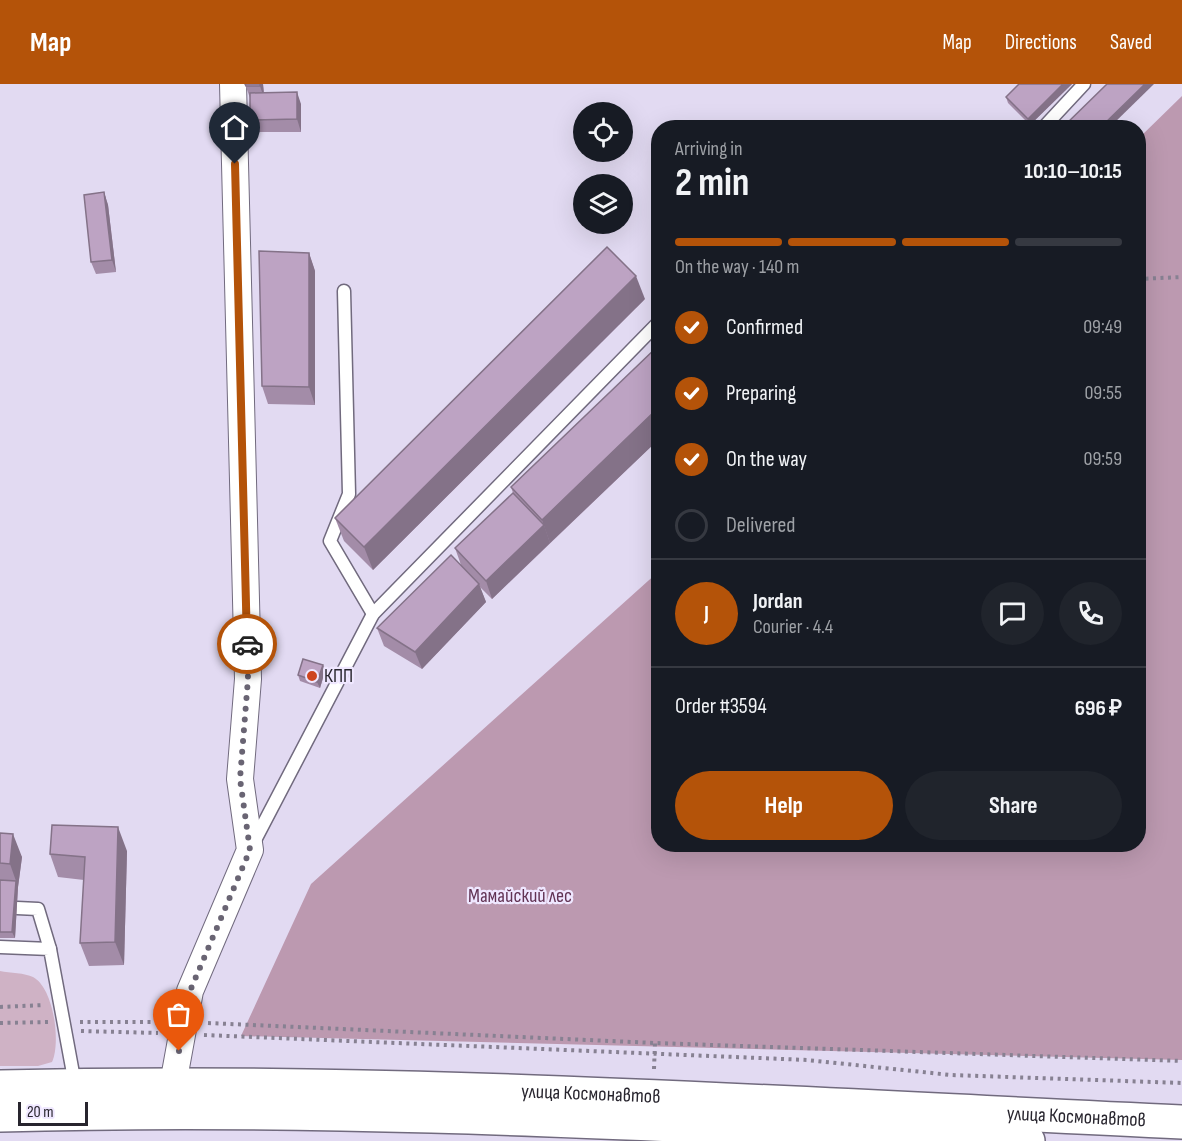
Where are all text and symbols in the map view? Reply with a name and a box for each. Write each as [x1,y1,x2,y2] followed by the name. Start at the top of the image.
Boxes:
[30,26,71,59] text: Map
[942,30,972,55] text: Map
[1005,30,1077,55] text: Directions
[1110,30,1152,55] text: Saved
[209,102,260,164] pin
[573,102,633,234] map controls
[573,102,633,162] button: locate
[218,111,251,144] icon: home
[675,137,743,161] text: Arriving in
[1024,158,1122,185] text: 10:10–10:15
[675,160,749,207] text: 2 min
[573,174,633,234] button: layers
[675,255,799,279] text: On the way · 140 m
[675,311,708,344] icon: check
[726,314,803,341] text: Confirmed
[1083,315,1122,339] text: 09:49
[675,377,708,410] icon: check
[726,380,796,407] text: Preparing
[1084,381,1122,405] text: 09:55
[675,443,708,476] icon: check
[726,446,807,473] text: On the way
[1084,447,1122,471] text: 09:59
[726,512,795,539] text: Delivered
[981,582,1044,645] button: chat
[1059,582,1122,645] button: phone
[753,588,802,615] text: Jordan
[704,600,709,627] text: J
[217,614,277,674] courier
[753,615,833,639] text: Courier · 4.4
[231,628,264,661] icon: car
[324,664,353,688] place label: КПП
[305,669,319,683] marker: КПП
[675,693,767,720] text: Order #3594
[1075,695,1122,722] text: 696 ₽
[675,771,893,840] button: Help
[905,771,1122,840] button: Share
[468,884,572,908] park label: Мамайский лес
[153,989,204,1051] pin
[162,998,195,1031] icon: bag
[521,1079,661,1109] street label: улица Космонавтов
[18,1099,88,1126] scale bar
[1006,1102,1147,1132] street label: улица Космонавтов
[27,1103,54,1122] text: 20 m

